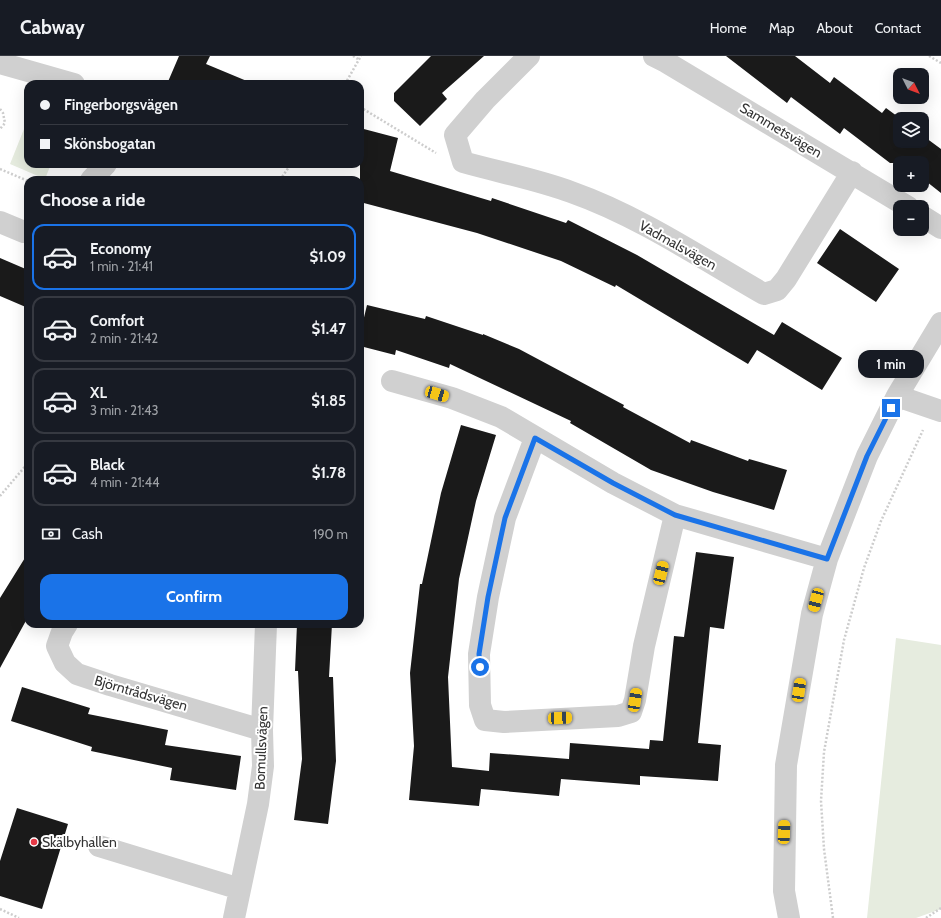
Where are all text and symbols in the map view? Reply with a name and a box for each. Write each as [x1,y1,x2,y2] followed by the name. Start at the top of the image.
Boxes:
[20,16,85,39] text: Cabway
[710,19,747,37] text: Home
[769,19,794,37] text: Map
[816,19,853,37] text: About
[875,19,921,37] text: Contact
[893,68,929,104] north arrow
[893,68,929,236] map controls
[64,96,178,114] text: Fingerborgsvägen
[737,98,825,162] street label: Sammetsvägen
[893,112,929,148] button: layers
[64,135,156,153] text: Skönsbogatan
[893,156,929,192] button: +
[40,189,145,211] text: Choose a ride
[893,200,929,236] button: −
[636,216,720,274] street label: Vadmalsvägen
[42,239,78,275] icon: car
[90,240,151,258] text: Economy
[310,248,346,266] text: $1.09
[90,258,153,274] text: 1 min · 21:41
[42,311,78,347] icon: car
[90,312,144,330] text: Comfort
[311,320,346,338] text: $1.47
[90,330,158,346] text: 2 min · 21:42
[858,350,924,378] callout: 1 min
[876,356,906,372] text: 1 min
[42,383,78,419] icon: car
[90,384,107,402] text: XL
[424,385,450,403] car
[311,392,346,410] text: $1.85
[882,399,900,417] route end
[90,402,159,418] text: 3 min · 21:43
[42,455,78,491] icon: car
[90,456,125,474] text: Black
[312,464,346,482] text: $1.78
[90,474,160,490] text: 4 min · 21:44
[40,523,62,545] icon: cash
[72,525,103,543] text: Cash
[313,526,348,542] text: 190 m
[652,560,670,586] car
[40,574,348,620] button: Confirm
[807,587,825,613] car
[471,658,489,676] route start
[92,671,190,715] street label: Björntrådsvägen
[791,677,807,703] car
[627,687,643,713] car
[251,706,271,790] street label: Bomullsvägen
[548,712,572,724] car
[778,820,790,844] car
[42,833,117,851] place label: Skälbyhallen
[29,837,39,847] marker: Skälbyhallen

